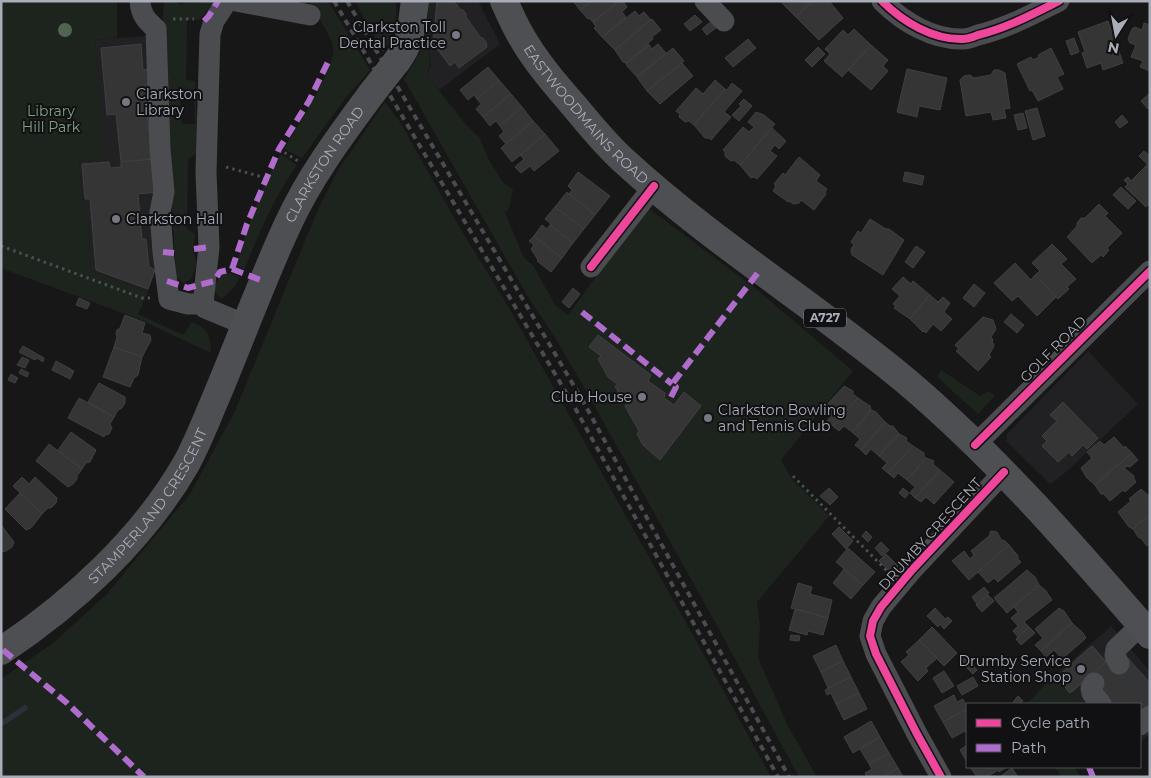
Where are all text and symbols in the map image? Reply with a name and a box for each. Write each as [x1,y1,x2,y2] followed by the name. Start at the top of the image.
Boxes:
[1091,10,1141,60] north arrow
[339,18,446,52] place label: Clarkston Toll Dental Practice
[450,29,462,41] marker: Clarkston Toll Dental Practice
[1106,38,1121,58] text: N
[520,41,652,188] street label: EASTWOODMAINS ROAD
[136,85,202,119] place label: Clarkston Library
[120,96,132,108] marker: Clarkston Library
[22,102,81,136] park label: Library Hill Park
[281,103,368,226] street label: CLARKSTON ROAD
[126,210,223,228] place label: Clarkston Hall
[110,213,122,225] marker: Clarkston Hall
[804,308,846,328] road number: A727
[1016,312,1090,386] street label: GOLF ROAD
[551,388,632,406] place label: Club House
[636,391,648,403] marker: Club House
[718,401,846,435] place label: Clarkston Bowling and Tennis Club
[702,412,714,424] marker: Clarkston Bowling and Tennis Club
[84,425,211,588] street label: STAMPERLAND CRESCENT
[875,474,985,594] street label: DRUMBY CRESCENT
[959,652,1071,686] place label: Drumby Service Station Shop
[1075,663,1087,675] marker: Drumby Service Station Shop
[966,703,1141,768] legend
[1011,713,1090,732] text: Cycle path
[1011,738,1047,757] text: Path

